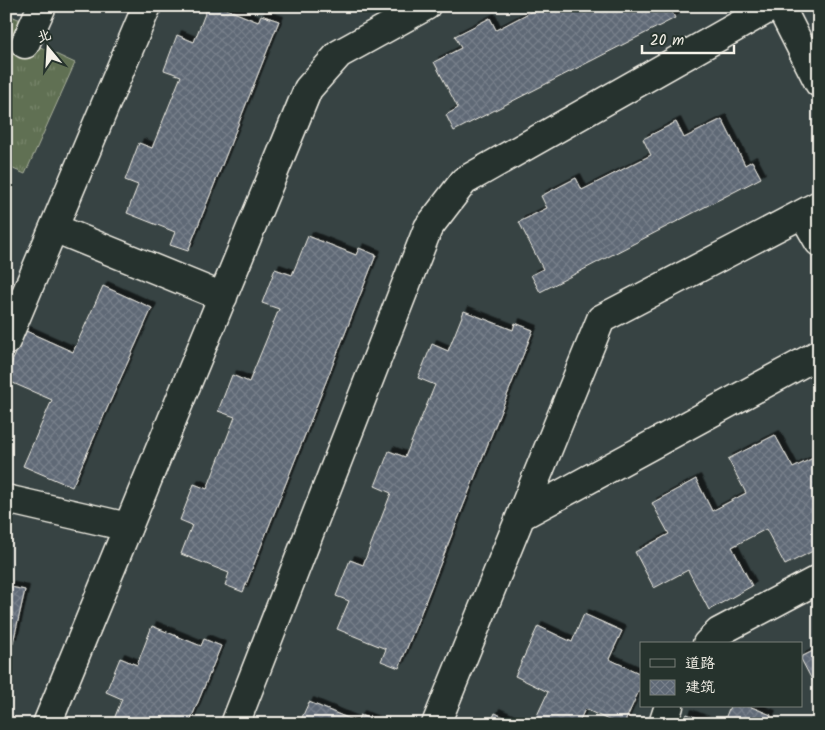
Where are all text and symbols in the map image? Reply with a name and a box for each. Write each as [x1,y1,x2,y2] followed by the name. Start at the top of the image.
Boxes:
[22,22,72,72] north arrow
[642,22,735,54] scale bar
[34,24,54,49] text: 北
[650,29,684,53] text: 20 m
[640,642,802,708] legend
[685,652,715,676] text: 道路
[685,676,715,700] text: 建筑

